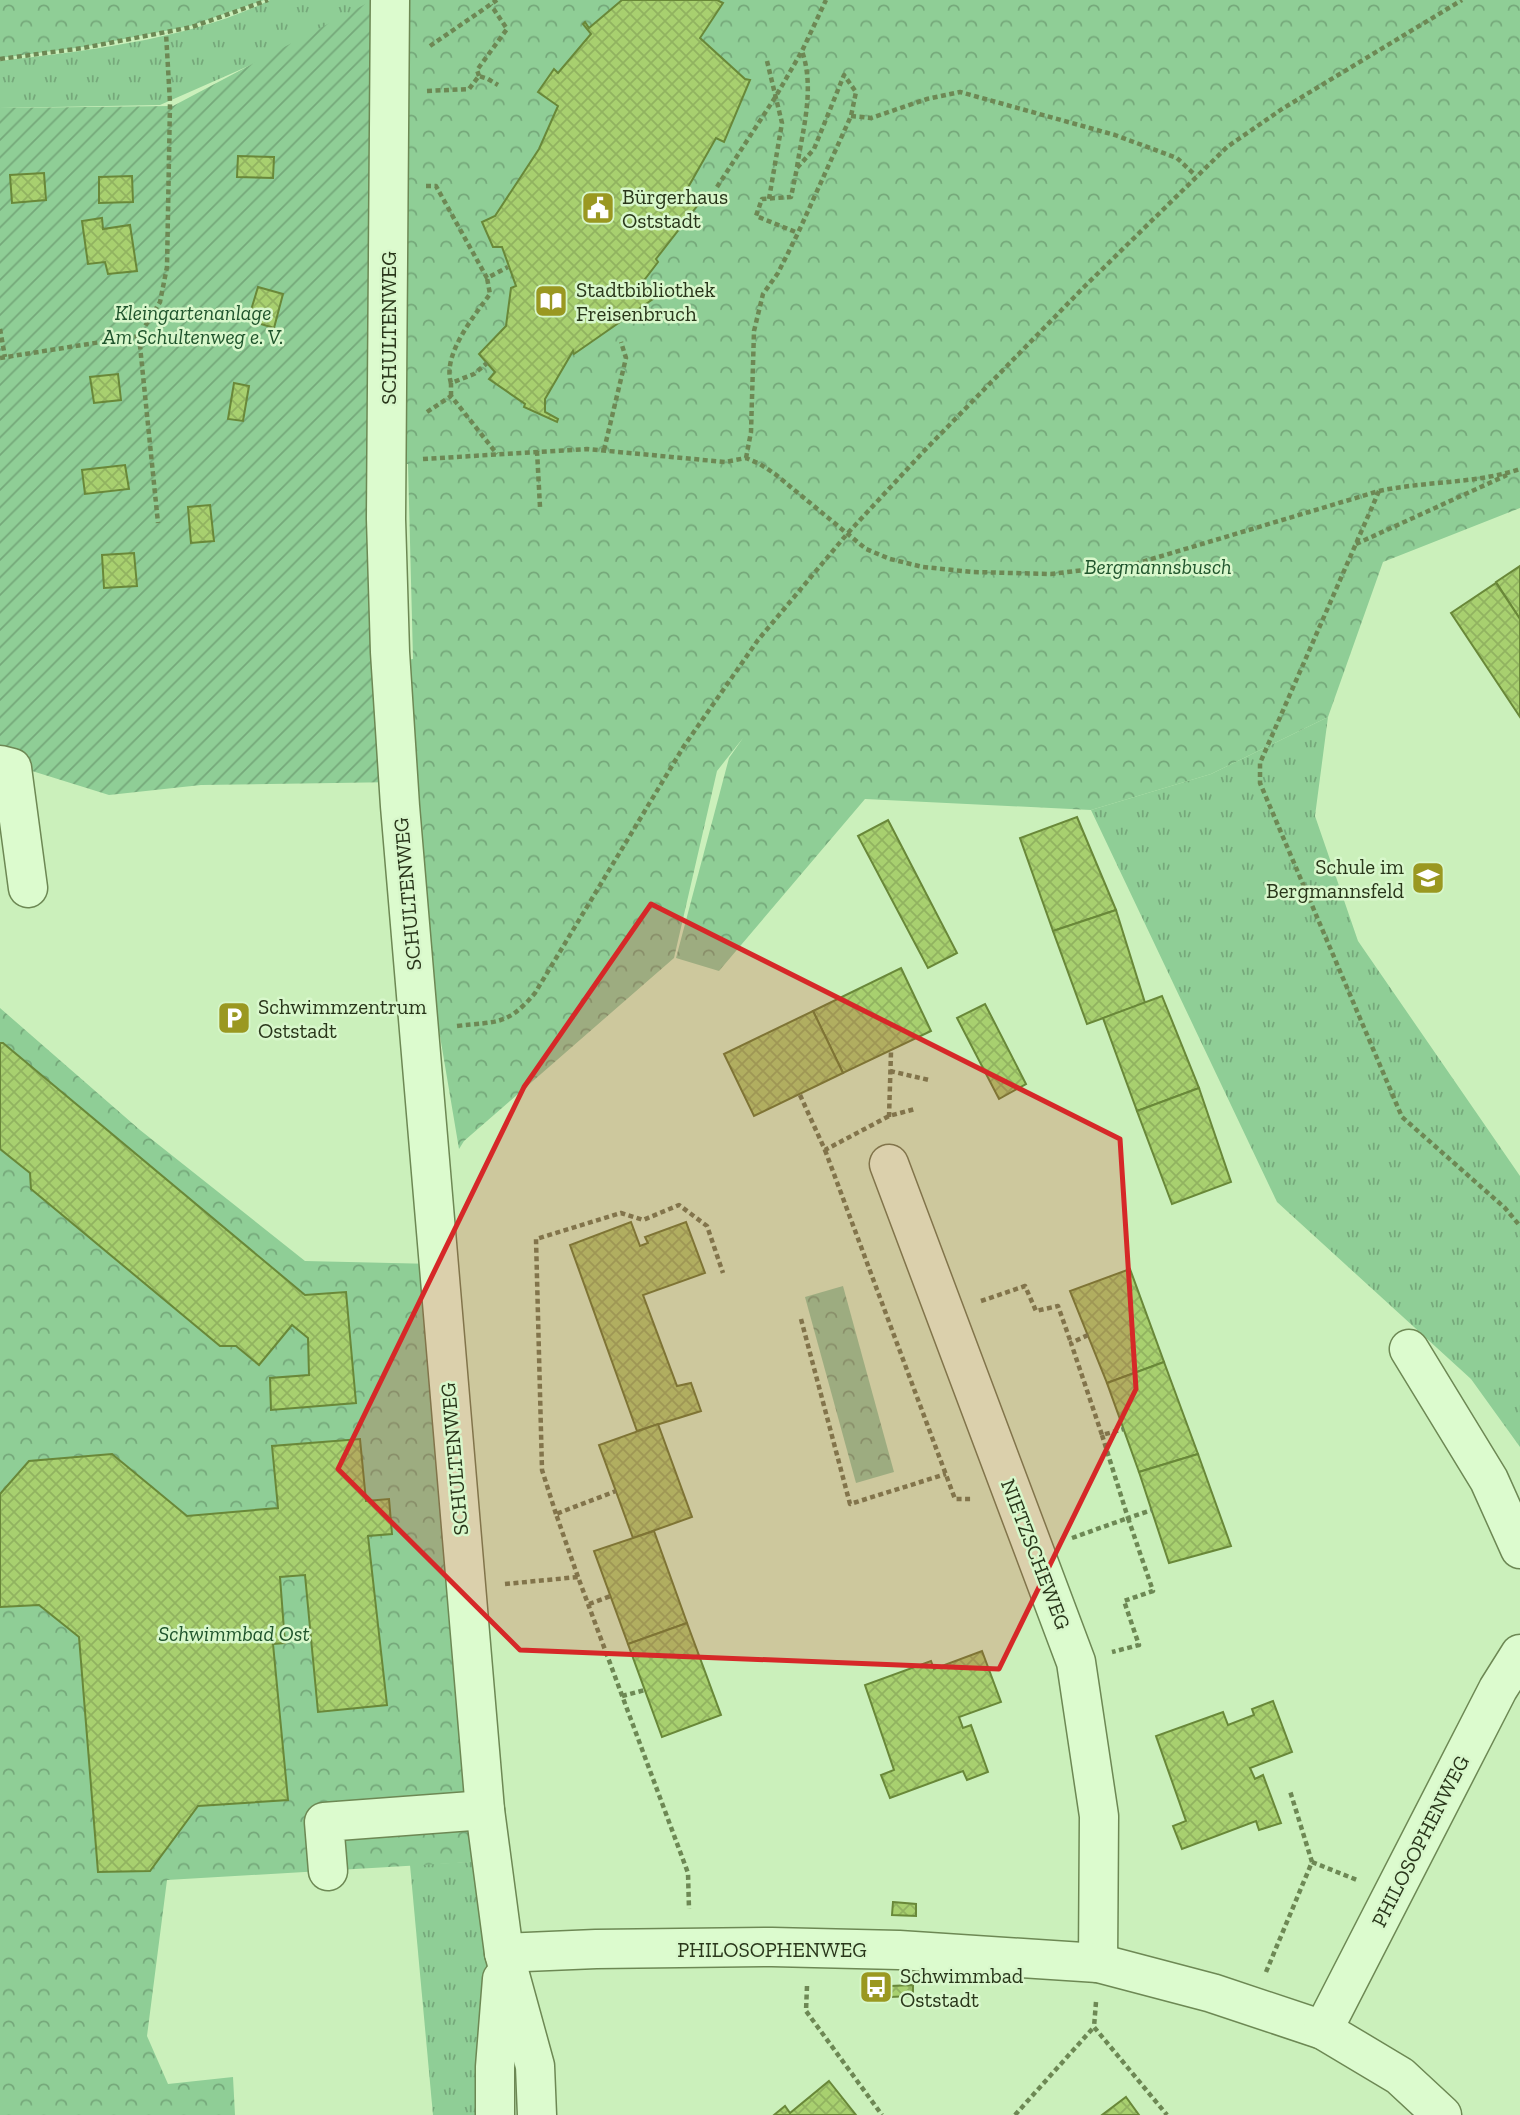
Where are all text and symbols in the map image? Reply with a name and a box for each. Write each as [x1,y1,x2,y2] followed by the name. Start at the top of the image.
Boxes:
[622,184,728,233] place label: Bürgerhaus Oststadt
[579,189,617,227] public building icon: Bürgerhaus Oststadt
[376,251,401,405] street label: SCHULTENWEG
[576,277,715,326] place label: Stadtbibliothek Freisenbruch
[532,282,570,320] library icon: Stadtbibliothek Freisenbruch
[102,300,284,349] park label: Kleingartenanlage Am Schultenweg e. V.
[1084,554,1232,579] park label: Bergmannsbusch
[388,817,426,971] street label: SCHULTENWEG
[1266,854,1404,903] place label: Schule im Bergmannsfeld
[1409,859,1447,897] school or university icon: Schule im Bergmannsfeld
[258,994,427,1043] place label: Schwimmzentrum Oststadt
[215,999,253,1037] parking icon: Schwimmzentrum Oststadt
[435,1382,473,1536] street label: SCHULTENWEG
[996,1475,1076,1633] street label: NIETZSCHEWEG
[158,1621,310,1646] park label: Schwimmbad Ost
[1366,1751,1474,1931] street label: PHILOSOPHENWEG
[677,1937,867,1962] street label: PHILOSOPHENWEG
[900,1963,1024,2012] place label: Schwimmbad Oststadt
[857,1968,895,2006] bus stop icon: Schwimmbad Oststadt

